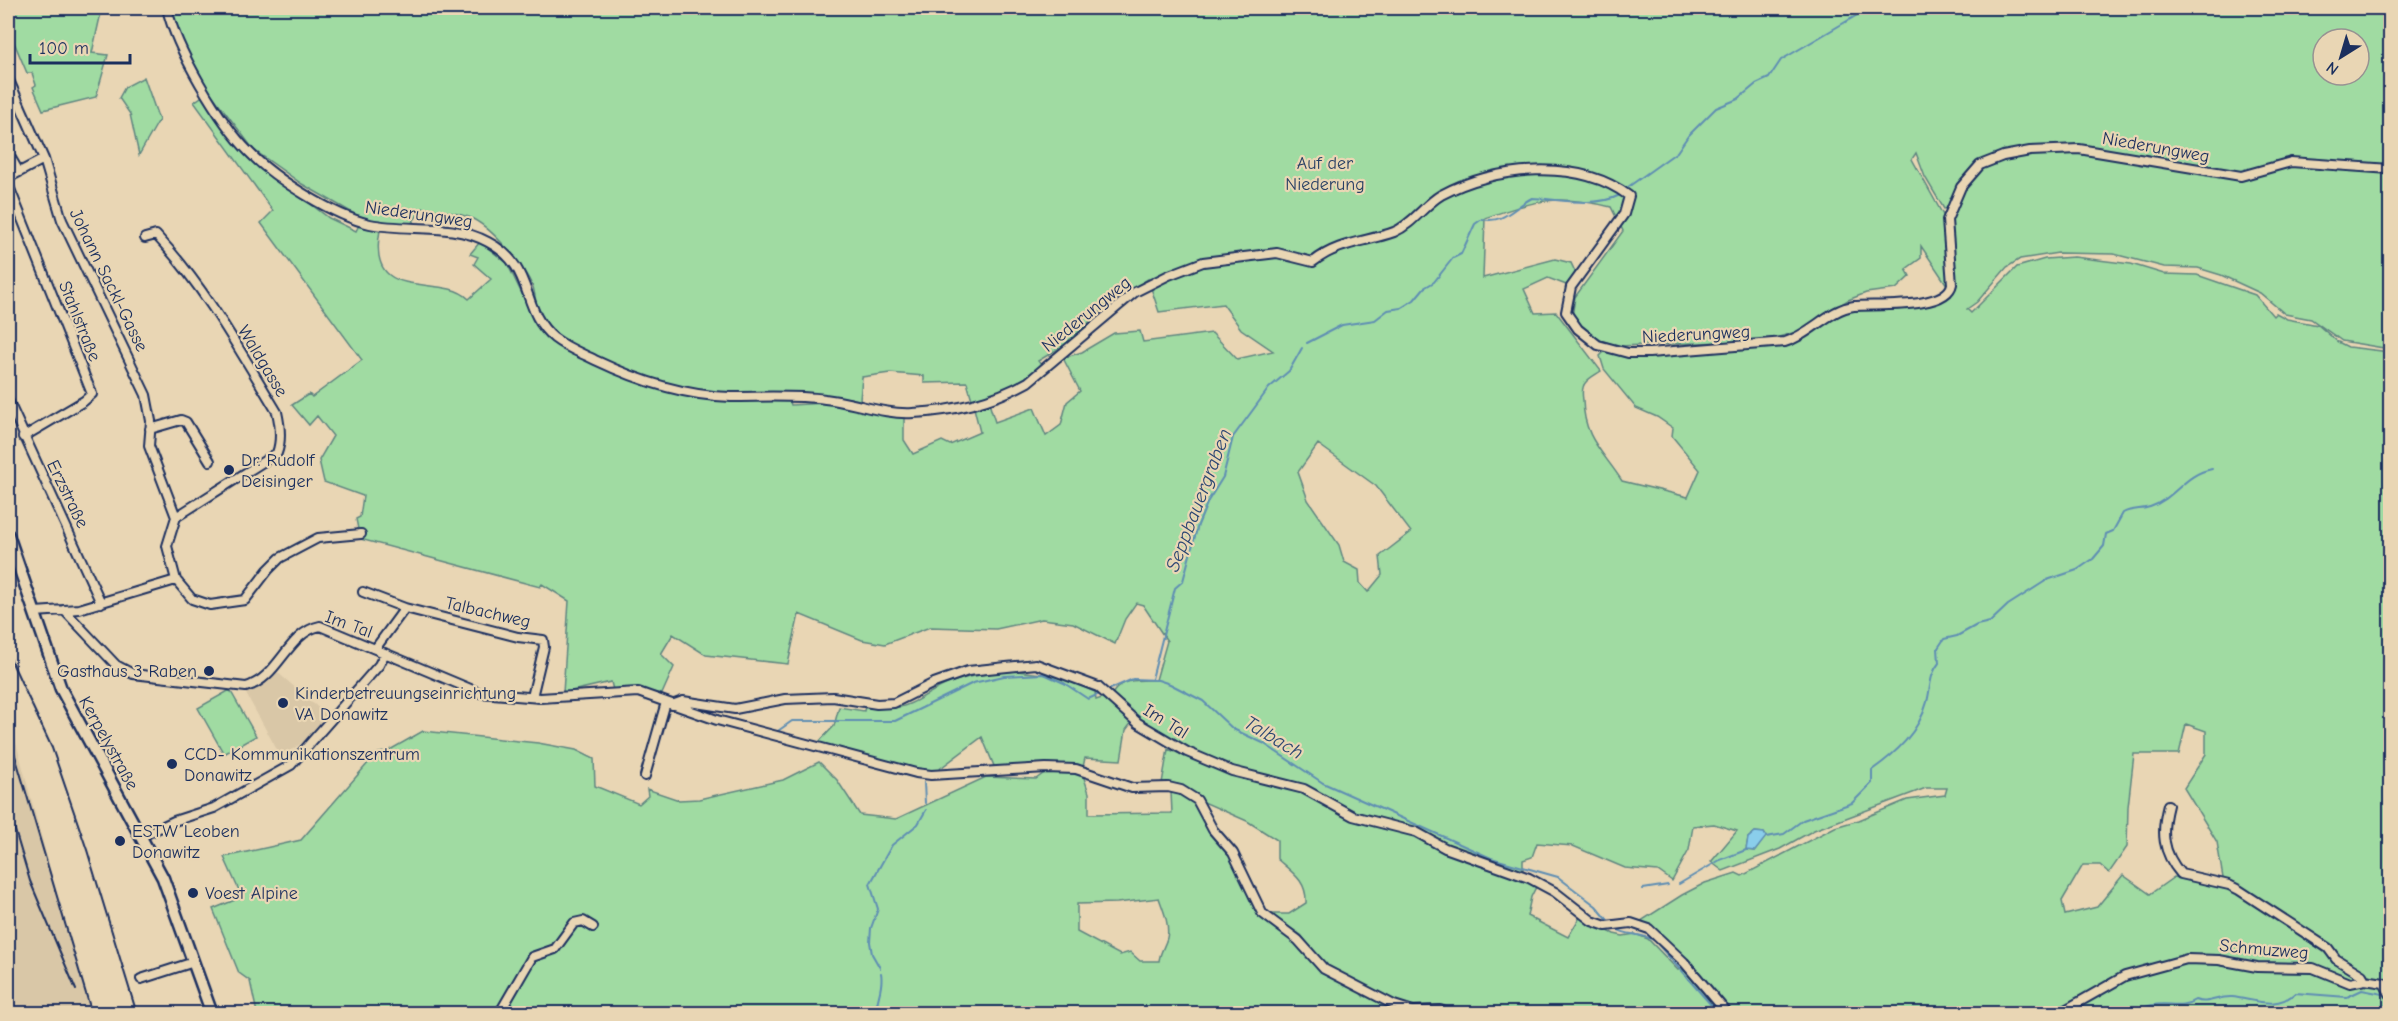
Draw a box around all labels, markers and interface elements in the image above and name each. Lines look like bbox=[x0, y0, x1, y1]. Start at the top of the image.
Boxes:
scale bar bbox=[30, 27, 130, 65]
north arrow bbox=[2311, 27, 2371, 87]
text: 100 m bbox=[39, 38, 89, 59]
text: N bbox=[2323, 58, 2342, 79]
street label: Niederungweg bbox=[2101, 128, 2211, 167]
park label: Auf der Niederung bbox=[1285, 153, 1365, 195]
street label: Niederungweg bbox=[364, 197, 474, 232]
street label: Johann Sackl-Gasse bbox=[65, 205, 152, 355]
street label: Niederungweg bbox=[1038, 272, 1135, 357]
street label: Stahlstraße bbox=[54, 278, 105, 364]
street label: Niederungweg bbox=[1641, 321, 1751, 348]
street label: Waldgasse bbox=[233, 322, 292, 401]
water label: Seppbauergraben bbox=[1161, 425, 1236, 575]
place label: Dr. Rudolf Deisinger bbox=[241, 450, 315, 492]
street label: Erzstraße bbox=[42, 457, 93, 532]
marker: Dr. Rudolf Deisinger bbox=[222, 463, 236, 477]
street label: Talbachweg bbox=[443, 592, 533, 633]
street label: Im Tal bbox=[322, 606, 375, 643]
place label: Gasthaus 3 Raben bbox=[57, 661, 197, 682]
marker: Gasthaus 3 Raben bbox=[202, 664, 216, 678]
place label: Kinderbetreuungseinrichtung VA Donawitz bbox=[295, 683, 516, 725]
street label: Kerpelystraße bbox=[74, 693, 143, 794]
marker: Kinderbetreuungseinrichtung VA Donawitz bbox=[276, 696, 290, 710]
street label: Im Tal bbox=[1139, 700, 1192, 743]
water label: Talbach bbox=[1240, 711, 1307, 764]
place label: CCD- Kommunikationszentrum Donawitz bbox=[184, 744, 420, 786]
marker: CCD- Kommunikationszentrum Donawitz bbox=[165, 757, 179, 771]
place label: ESTW Leoben Donawitz bbox=[132, 821, 240, 863]
marker: ESTW Leoben Donawitz bbox=[113, 834, 127, 848]
place label: Voest Alpine bbox=[205, 883, 298, 904]
marker: Voest Alpine bbox=[186, 886, 200, 900]
street label: Schmuzweg bbox=[2219, 935, 2309, 964]

